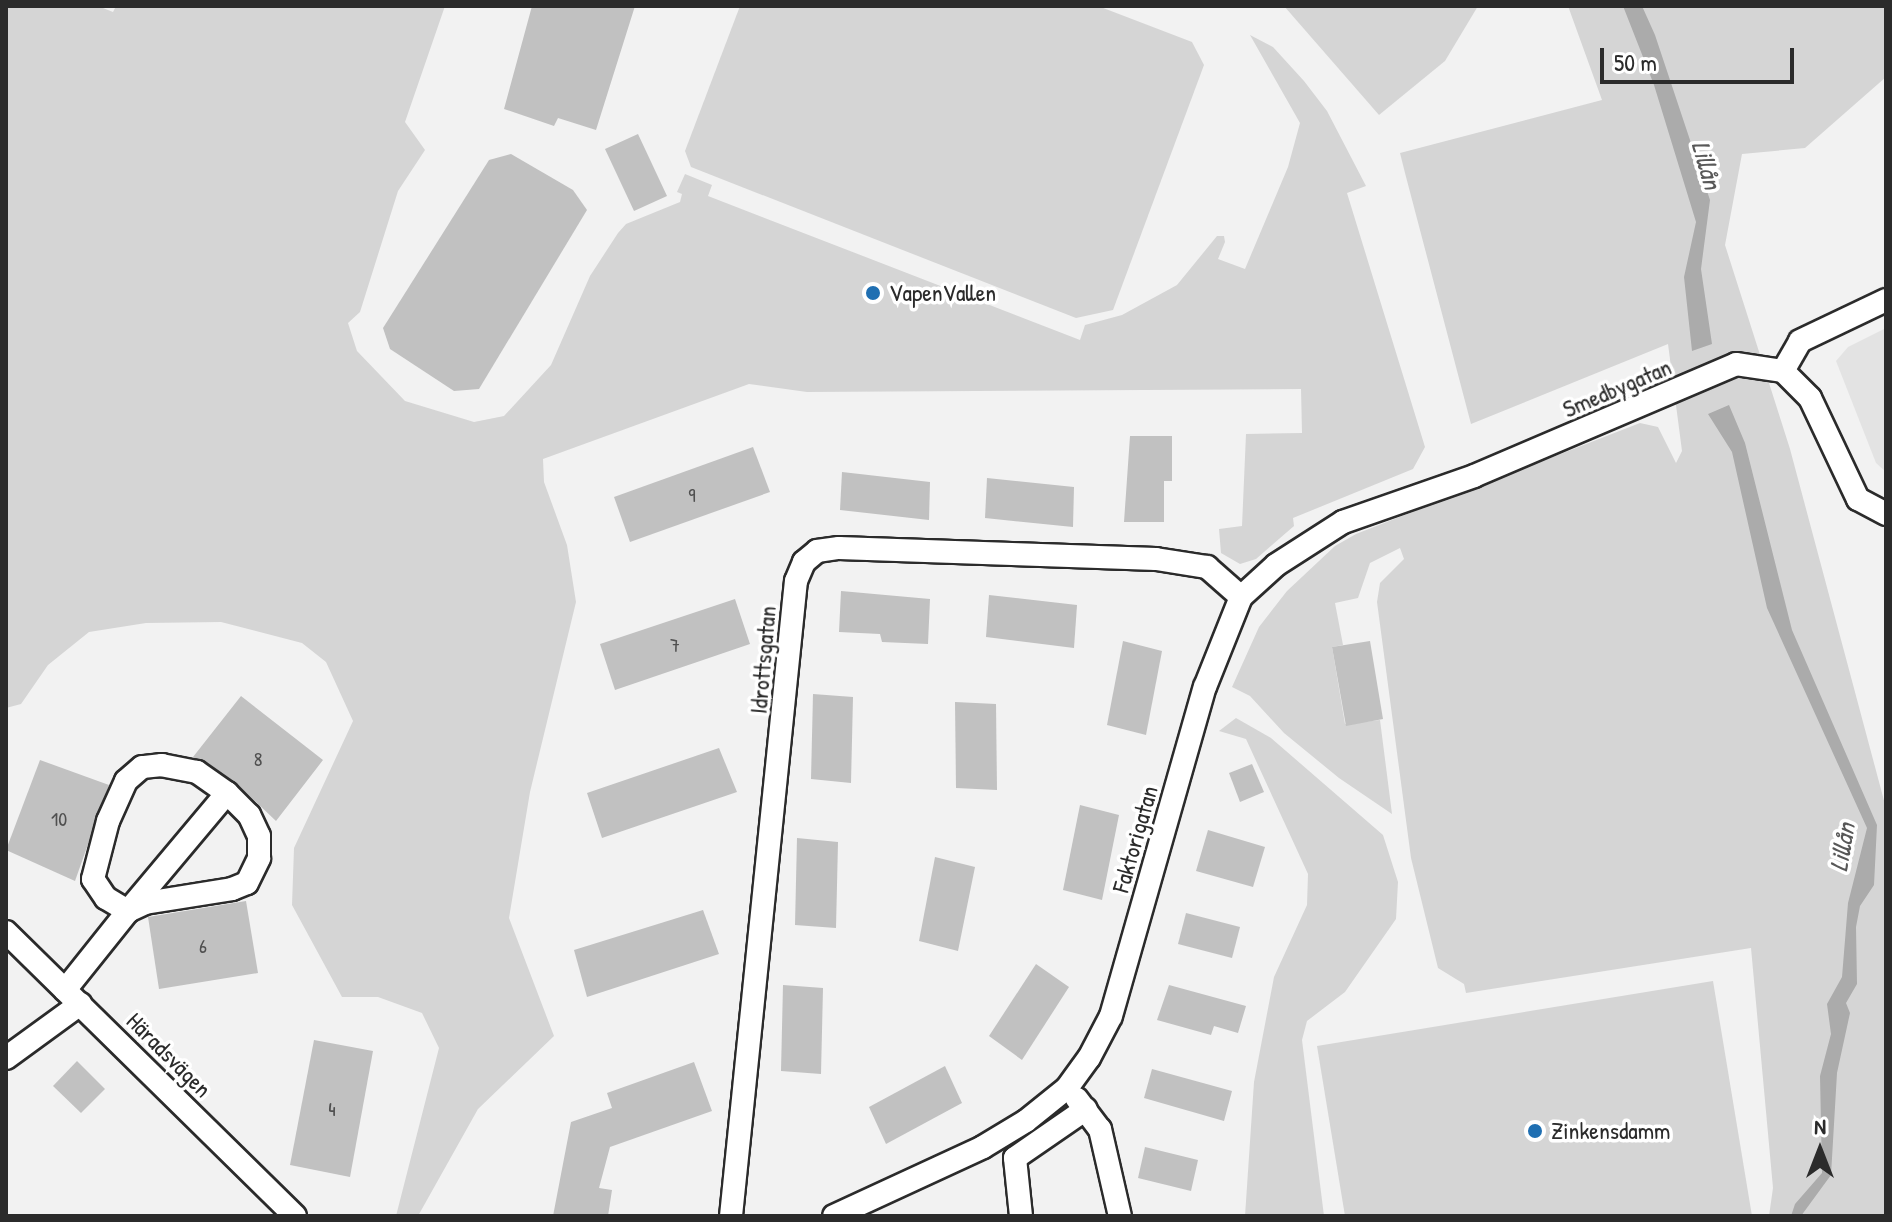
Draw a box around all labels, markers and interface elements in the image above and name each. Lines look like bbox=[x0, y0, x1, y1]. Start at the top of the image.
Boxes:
scale bar bbox=[1604, 32, 1798, 82]
text: 50 m bbox=[1614, 46, 1657, 78]
water label: Lillån bbox=[1685, 137, 1729, 193]
place label: VapenVallen bbox=[889, 279, 996, 307]
marker: VapenVallen bbox=[864, 284, 882, 302]
street label: Smedbygatan bbox=[1558, 352, 1676, 424]
house number: 9 bbox=[688, 482, 696, 506]
street label: Idrottsgatan bbox=[744, 605, 782, 715]
house number: 7 bbox=[670, 632, 680, 656]
house number: 8 bbox=[254, 746, 262, 770]
street label: Faktorigatan bbox=[1106, 782, 1164, 896]
house number: 10 bbox=[51, 806, 67, 830]
water label: Lillån bbox=[1822, 820, 1862, 874]
house number: 6 bbox=[199, 933, 207, 957]
street label: Häradsvägen bbox=[121, 1007, 217, 1103]
house number: 4 bbox=[328, 1096, 336, 1120]
north arrow bbox=[1780, 1110, 1860, 1190]
text: N bbox=[1814, 1111, 1826, 1141]
place label: Zinkensdamm bbox=[1551, 1117, 1670, 1145]
marker: Zinkensdamm bbox=[1526, 1122, 1544, 1140]

